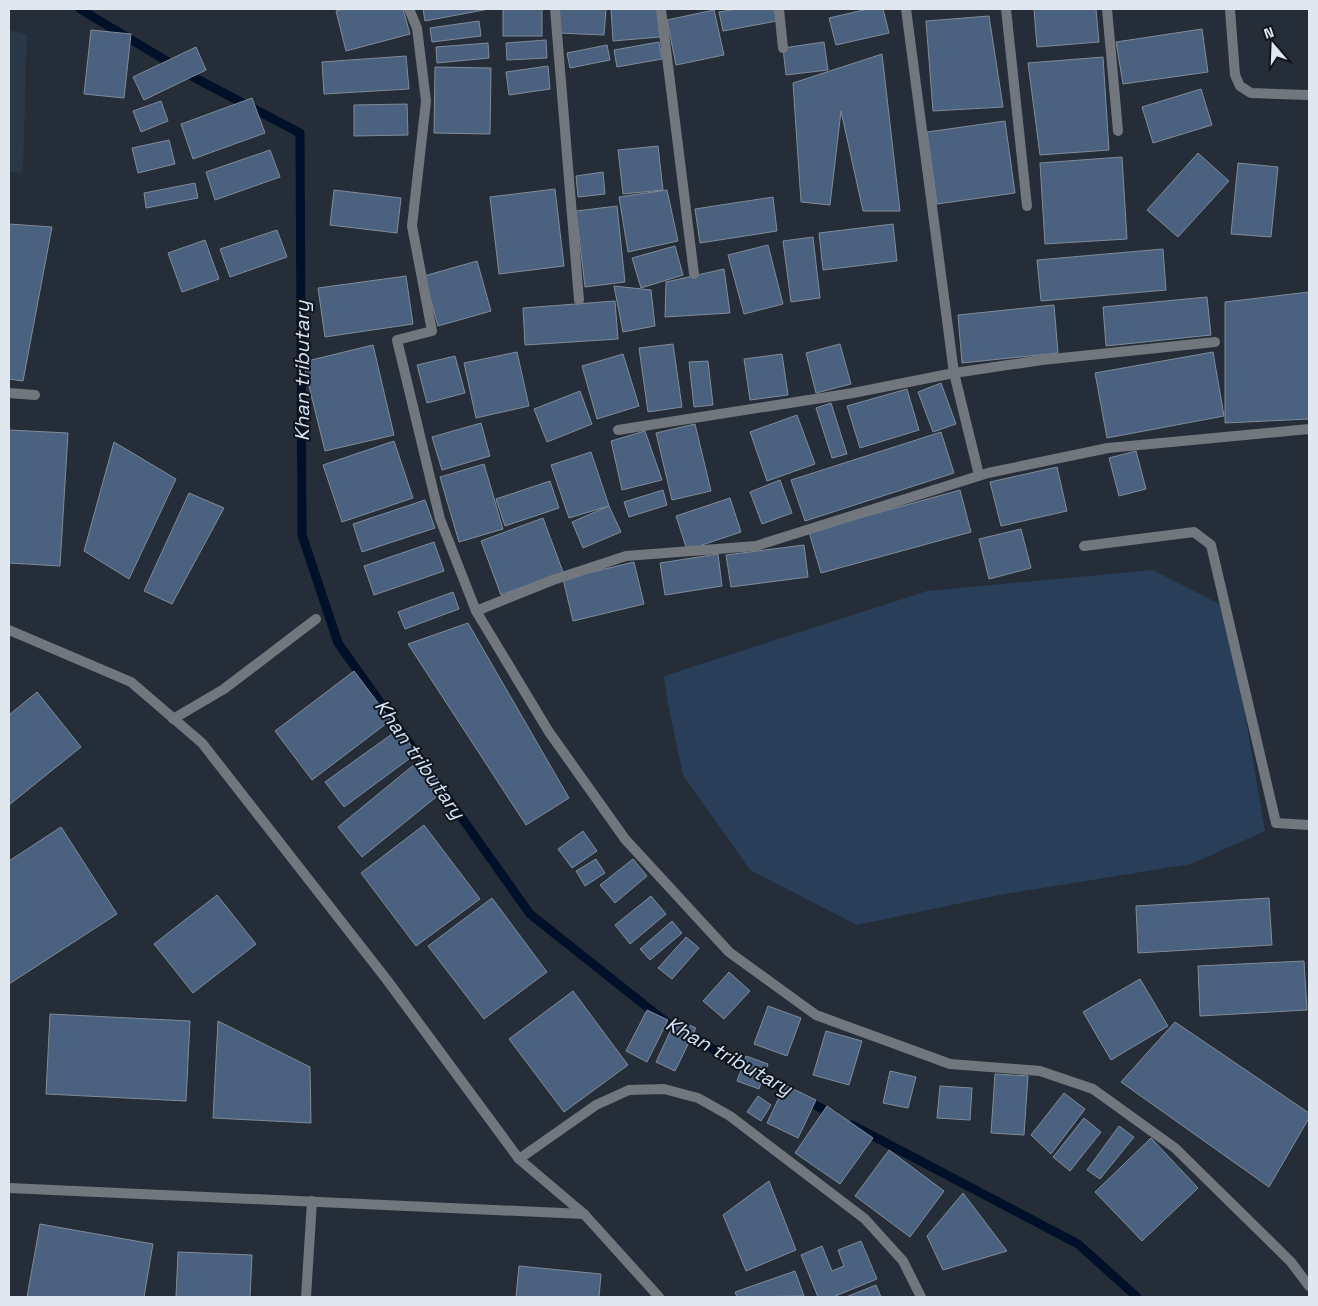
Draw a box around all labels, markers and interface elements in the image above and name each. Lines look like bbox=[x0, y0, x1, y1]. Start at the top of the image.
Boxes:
north arrow bbox=[1248, 20, 1298, 70]
text: N bbox=[1261, 23, 1276, 43]
water label: Khan tributary bbox=[289, 299, 315, 441]
water label: Khan tributary bbox=[369, 694, 472, 825]
water label: Khan tributary bbox=[661, 1011, 798, 1102]

